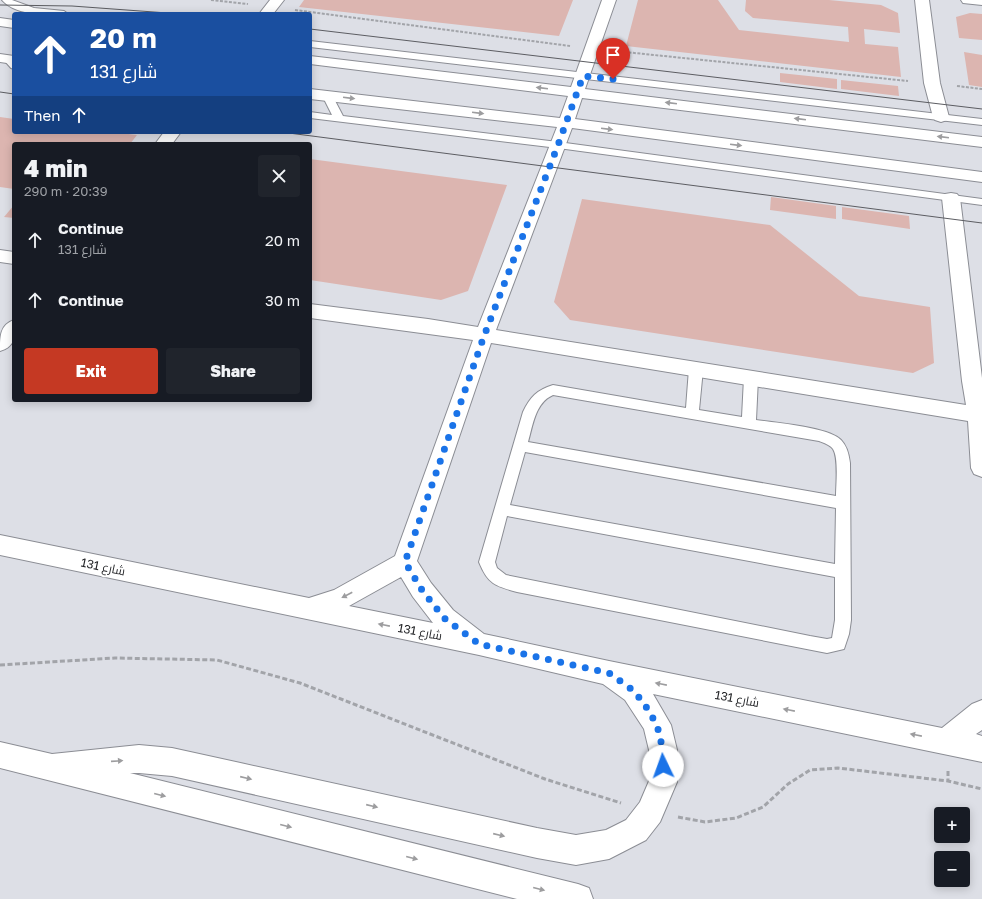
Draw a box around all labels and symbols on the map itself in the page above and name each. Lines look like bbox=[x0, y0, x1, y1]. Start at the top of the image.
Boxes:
pin bbox=[596, 38, 630, 79]
one-way arrow bbox=[536, 84, 548, 91]
one-way arrow bbox=[343, 95, 355, 101]
one-way arrow bbox=[665, 100, 677, 107]
one-way arrow bbox=[472, 110, 484, 116]
one-way arrow bbox=[794, 116, 806, 123]
one-way arrow bbox=[601, 126, 613, 132]
one-way arrow bbox=[937, 134, 949, 140]
one-way arrow bbox=[730, 142, 742, 148]
street label: شارع 131 bbox=[79, 555, 127, 580]
one-way arrow bbox=[341, 592, 353, 599]
street label: شارع 131 bbox=[396, 620, 444, 644]
one-way arrow bbox=[378, 622, 390, 628]
one-way arrow bbox=[655, 680, 668, 686]
street label: شارع 131 bbox=[713, 687, 761, 711]
one-way arrow bbox=[783, 706, 795, 712]
one-way arrow bbox=[910, 732, 922, 738]
position arrow bbox=[642, 745, 684, 787]
one-way arrow bbox=[111, 757, 123, 764]
one-way arrow bbox=[239, 775, 252, 781]
one-way arrow bbox=[154, 792, 166, 798]
one-way arrow bbox=[366, 804, 379, 810]
one-way arrow bbox=[280, 824, 292, 830]
one-way arrow bbox=[493, 832, 505, 838]
one-way arrow bbox=[407, 855, 419, 861]
one-way arrow bbox=[532, 887, 545, 893]

